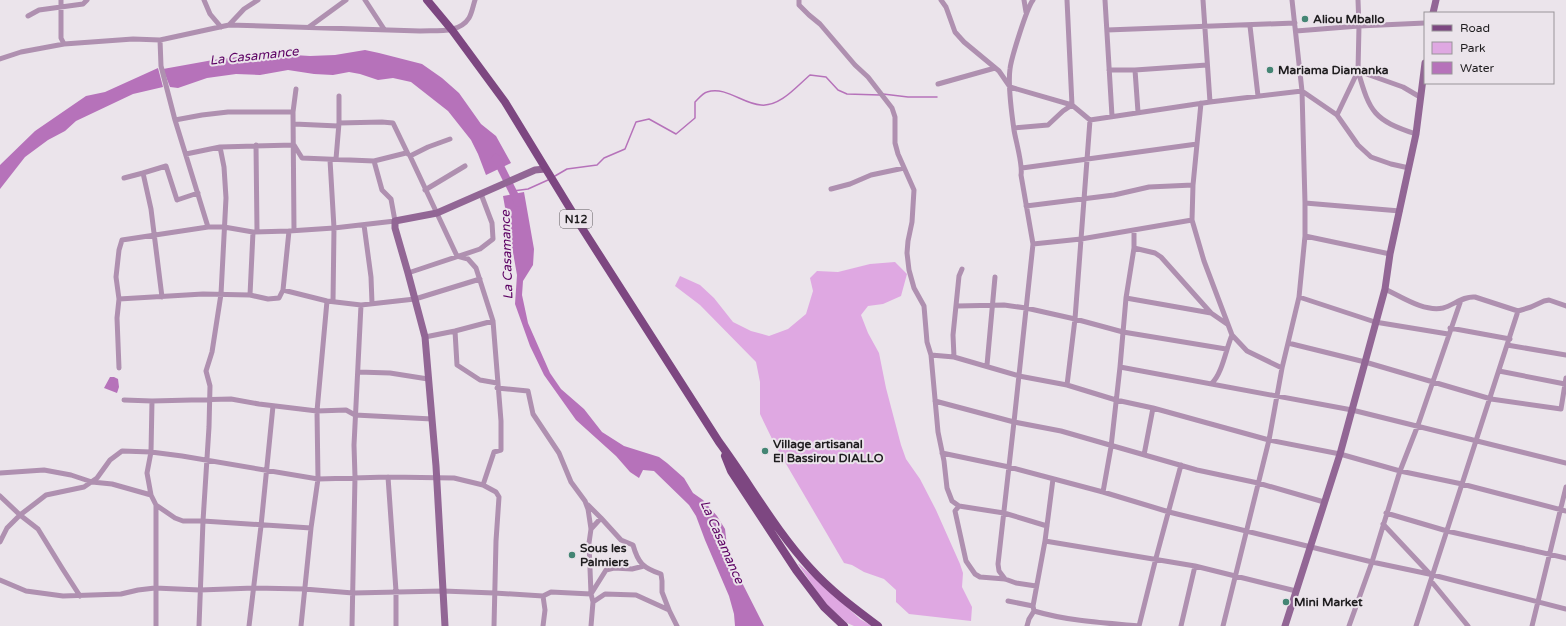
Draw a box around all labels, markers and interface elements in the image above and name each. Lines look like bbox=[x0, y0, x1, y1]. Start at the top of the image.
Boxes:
place label: Aliou Mballo bbox=[1313, 12, 1385, 26]
legend bbox=[1424, 12, 1554, 84]
marker: Aliou Mballo bbox=[1300, 14, 1310, 24]
text: Road bbox=[1460, 21, 1490, 35]
text: Park bbox=[1460, 41, 1486, 55]
water label: La Casamance bbox=[209, 43, 300, 69]
text: Water bbox=[1460, 61, 1495, 75]
place label: Mariama Diamanka bbox=[1278, 63, 1389, 77]
marker: Mariama Diamanka bbox=[1265, 65, 1275, 75]
water label: La Casamance bbox=[497, 209, 517, 300]
road number: N12 bbox=[560, 210, 592, 228]
place label: Village artisanal El Bassirou DIALLO bbox=[773, 437, 884, 465]
marker: Village artisanal El Bassirou DIALLO bbox=[760, 446, 770, 456]
water label: La Casamance bbox=[696, 498, 748, 587]
place label: Sous les Palmiers bbox=[580, 541, 629, 569]
marker: Sous les Palmiers bbox=[567, 550, 577, 560]
place label: Mini Market bbox=[1294, 595, 1363, 609]
marker: Mini Market bbox=[1281, 597, 1291, 607]

